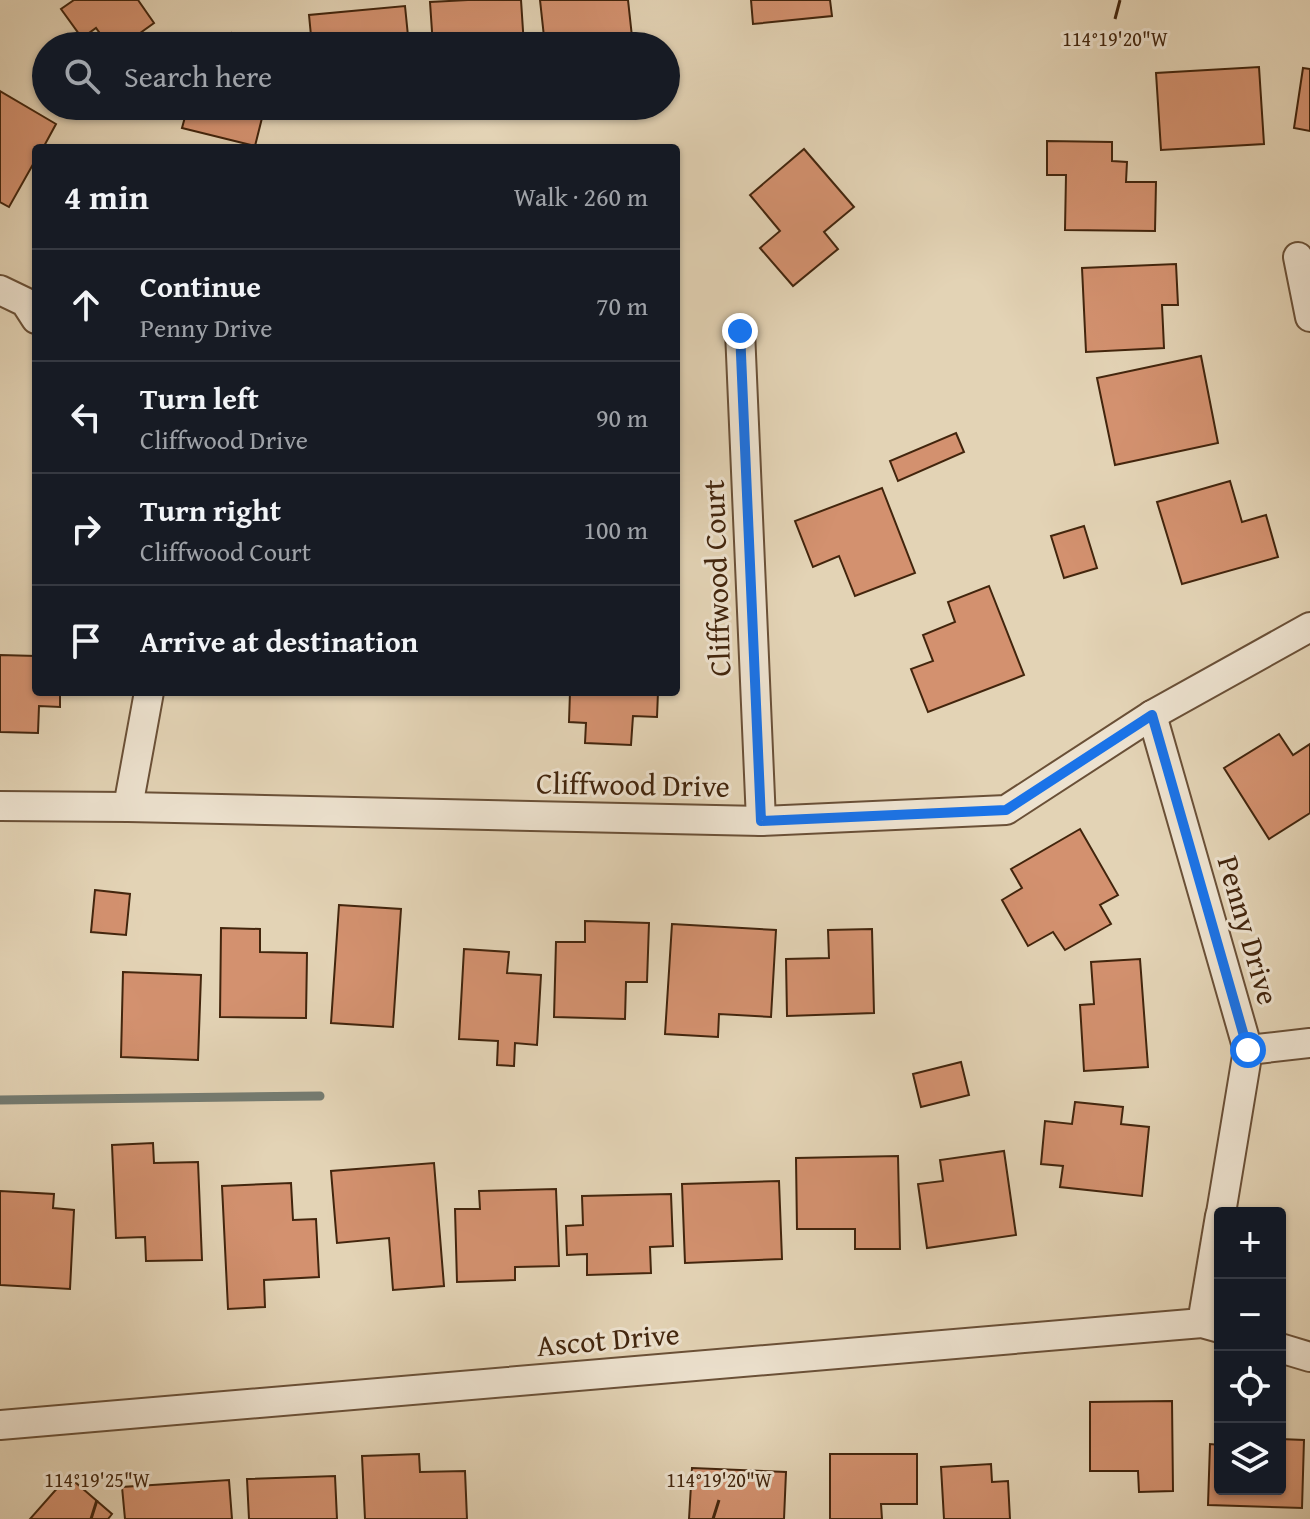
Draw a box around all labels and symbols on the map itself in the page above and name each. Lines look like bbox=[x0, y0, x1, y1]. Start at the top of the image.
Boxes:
text: 114°19'20"W bbox=[1062, 24, 1168, 53]
route end bbox=[722, 313, 758, 349]
street label: Cliffwood Court bbox=[691, 478, 741, 677]
street label: Cliffwood Drive bbox=[536, 760, 730, 808]
street label: Penny Drive bbox=[1207, 851, 1291, 1009]
route start bbox=[1230, 1032, 1266, 1068]
street label: Ascot Drive bbox=[535, 1311, 681, 1367]
text: 114°19'25"W bbox=[44, 1465, 150, 1494]
text: 114°19'20"W bbox=[666, 1465, 772, 1494]

